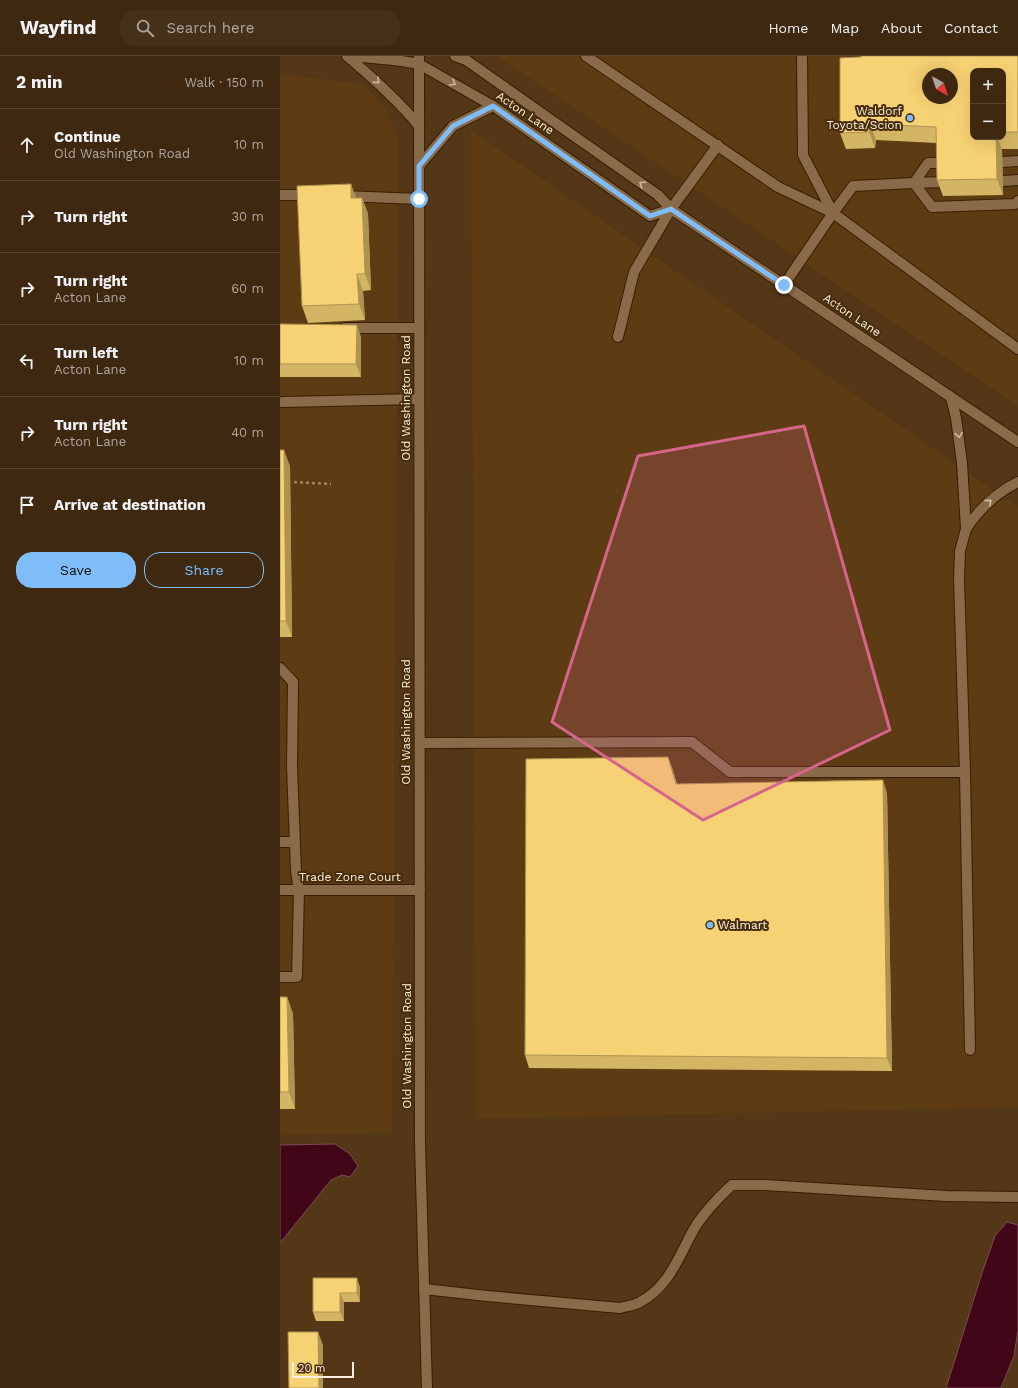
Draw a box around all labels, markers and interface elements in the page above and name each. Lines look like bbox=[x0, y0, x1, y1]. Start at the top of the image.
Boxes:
search box bbox=[120, 10, 400, 46]
text: Wayfind bbox=[20, 16, 96, 39]
icon: search bbox=[134, 17, 156, 39]
text: Search here bbox=[166, 19, 254, 37]
text: Home bbox=[768, 20, 808, 36]
text: Map bbox=[830, 20, 859, 36]
text: About bbox=[881, 20, 922, 36]
text: Contact bbox=[944, 20, 998, 36]
north arrow bbox=[922, 68, 958, 104]
map controls bbox=[970, 68, 1006, 140]
button: + bbox=[970, 68, 1006, 104]
text: 2 min bbox=[16, 72, 62, 92]
text: Walk · 150 m bbox=[185, 75, 264, 90]
one-way arrow bbox=[372, 77, 380, 84]
one-way arrow bbox=[448, 78, 456, 86]
street label: Acton Lane bbox=[493, 89, 557, 137]
place label: Waldorf Toyota/Scion bbox=[827, 104, 902, 132]
button: − bbox=[970, 104, 1006, 140]
marker: Waldorf Toyota/Scion bbox=[905, 113, 915, 123]
text: Continue bbox=[54, 128, 121, 146]
icon: ahead bbox=[16, 134, 38, 156]
text: 10 m bbox=[234, 137, 264, 152]
text: Old Washington Road bbox=[54, 146, 190, 161]
one-way arrow bbox=[639, 182, 646, 189]
route start bbox=[410, 190, 428, 208]
icon: right bbox=[16, 206, 38, 228]
text: Turn right bbox=[54, 208, 127, 226]
text: 30 m bbox=[232, 209, 264, 224]
text: Turn right bbox=[54, 272, 127, 290]
route end bbox=[775, 276, 793, 294]
icon: right bbox=[16, 278, 38, 300]
text: 60 m bbox=[231, 281, 264, 296]
text: Acton Lane bbox=[54, 290, 126, 305]
street label: Acton Lane bbox=[820, 291, 884, 339]
street label: Old Washington Road bbox=[399, 335, 413, 461]
text: Turn left bbox=[54, 344, 118, 362]
icon: left bbox=[16, 350, 38, 372]
text: 10 m bbox=[234, 353, 264, 368]
text: Acton Lane bbox=[54, 362, 126, 377]
text: Turn right bbox=[54, 416, 127, 434]
icon: right bbox=[16, 422, 38, 444]
text: 40 m bbox=[231, 425, 264, 440]
one-way arrow bbox=[954, 432, 963, 438]
text: Acton Lane bbox=[54, 434, 126, 449]
icon: arrive bbox=[16, 494, 38, 516]
text: Arrive at destination bbox=[54, 496, 206, 514]
one-way arrow bbox=[984, 499, 992, 507]
button: Save bbox=[16, 552, 136, 588]
button: Share bbox=[144, 552, 264, 588]
street label: Old Washington Road bbox=[399, 659, 413, 785]
street label: Trade Zone Court bbox=[299, 870, 401, 884]
place label: Walmart bbox=[718, 918, 767, 932]
marker: Walmart bbox=[705, 920, 715, 930]
street label: Old Washington Road bbox=[400, 983, 414, 1109]
scale bar bbox=[292, 1360, 354, 1379]
text: 20 m bbox=[298, 1362, 326, 1375]

